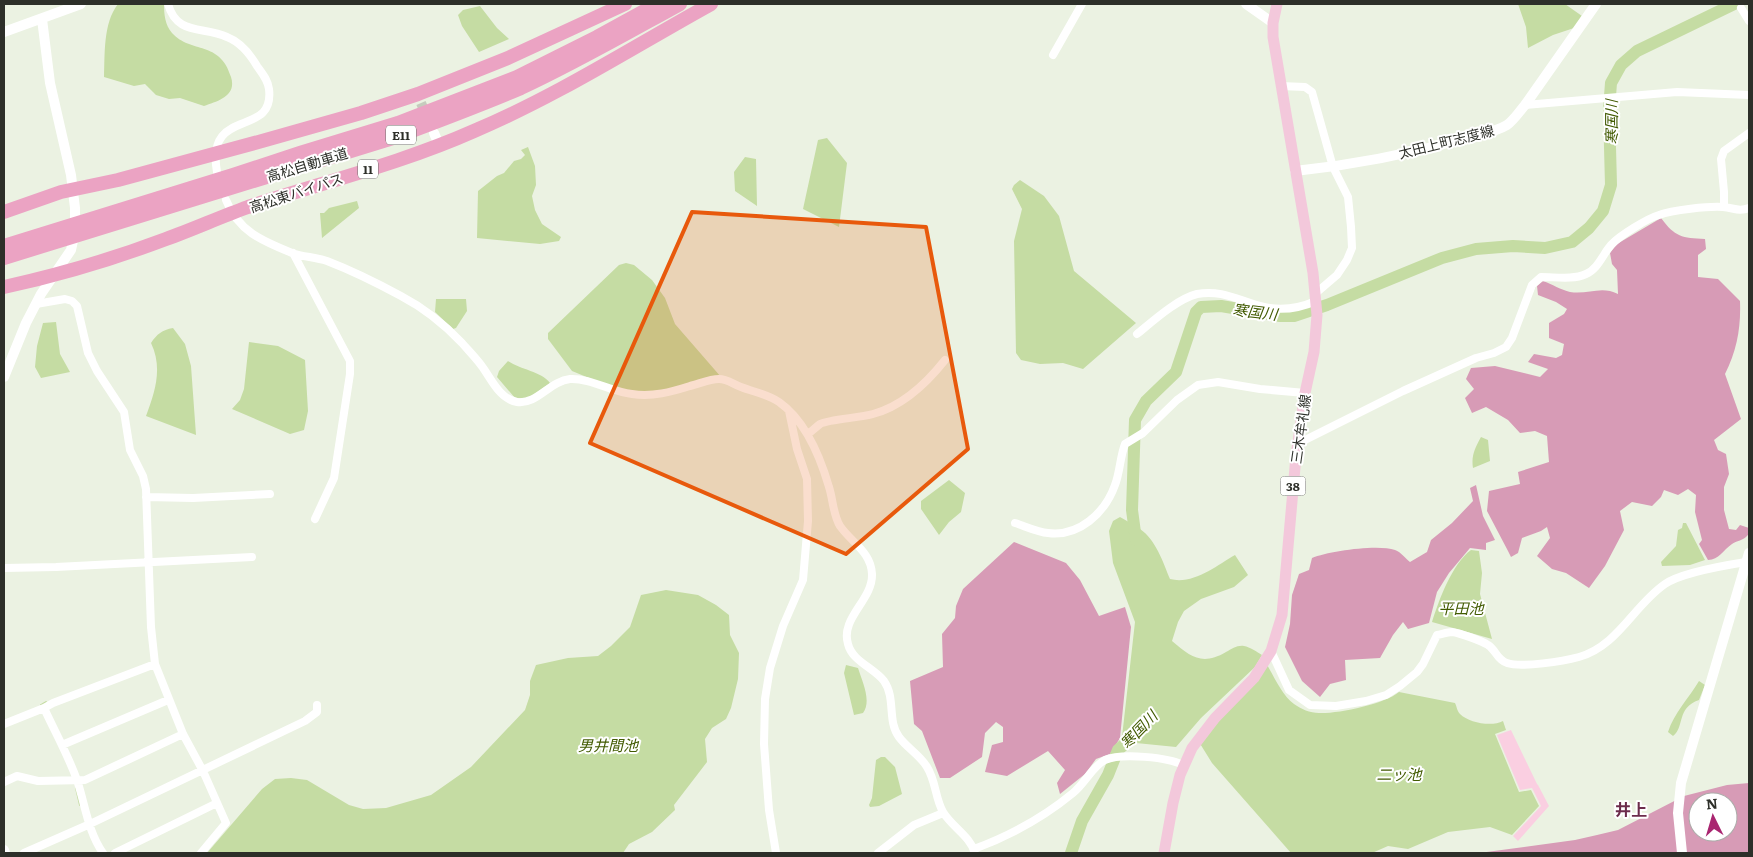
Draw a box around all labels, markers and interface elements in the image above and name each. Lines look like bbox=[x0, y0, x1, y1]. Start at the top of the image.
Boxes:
water label: 寒国川 bbox=[1599, 98, 1622, 145]
street label: 太田上町志度線 bbox=[1396, 119, 1496, 163]
road number: E11 bbox=[386, 126, 416, 144]
street label: 高松自動車道 bbox=[264, 142, 350, 186]
road number: 11 bbox=[358, 160, 378, 178]
street label: 高松東バイパス bbox=[246, 167, 346, 217]
water label: 寒国川 bbox=[1231, 297, 1281, 325]
street label: 三木牟礼線 bbox=[1285, 393, 1315, 465]
road number: 38 bbox=[1280, 476, 1306, 496]
water label: 平田池 bbox=[1438, 596, 1485, 619]
water label: 寒国川 bbox=[1114, 703, 1163, 753]
water label: 男井間池 bbox=[578, 733, 640, 756]
water label: 二ッ池 bbox=[1376, 762, 1423, 785]
north arrow bbox=[1688, 792, 1738, 842]
text: N bbox=[1705, 793, 1719, 814]
district label: 井上 bbox=[1615, 797, 1647, 821]

